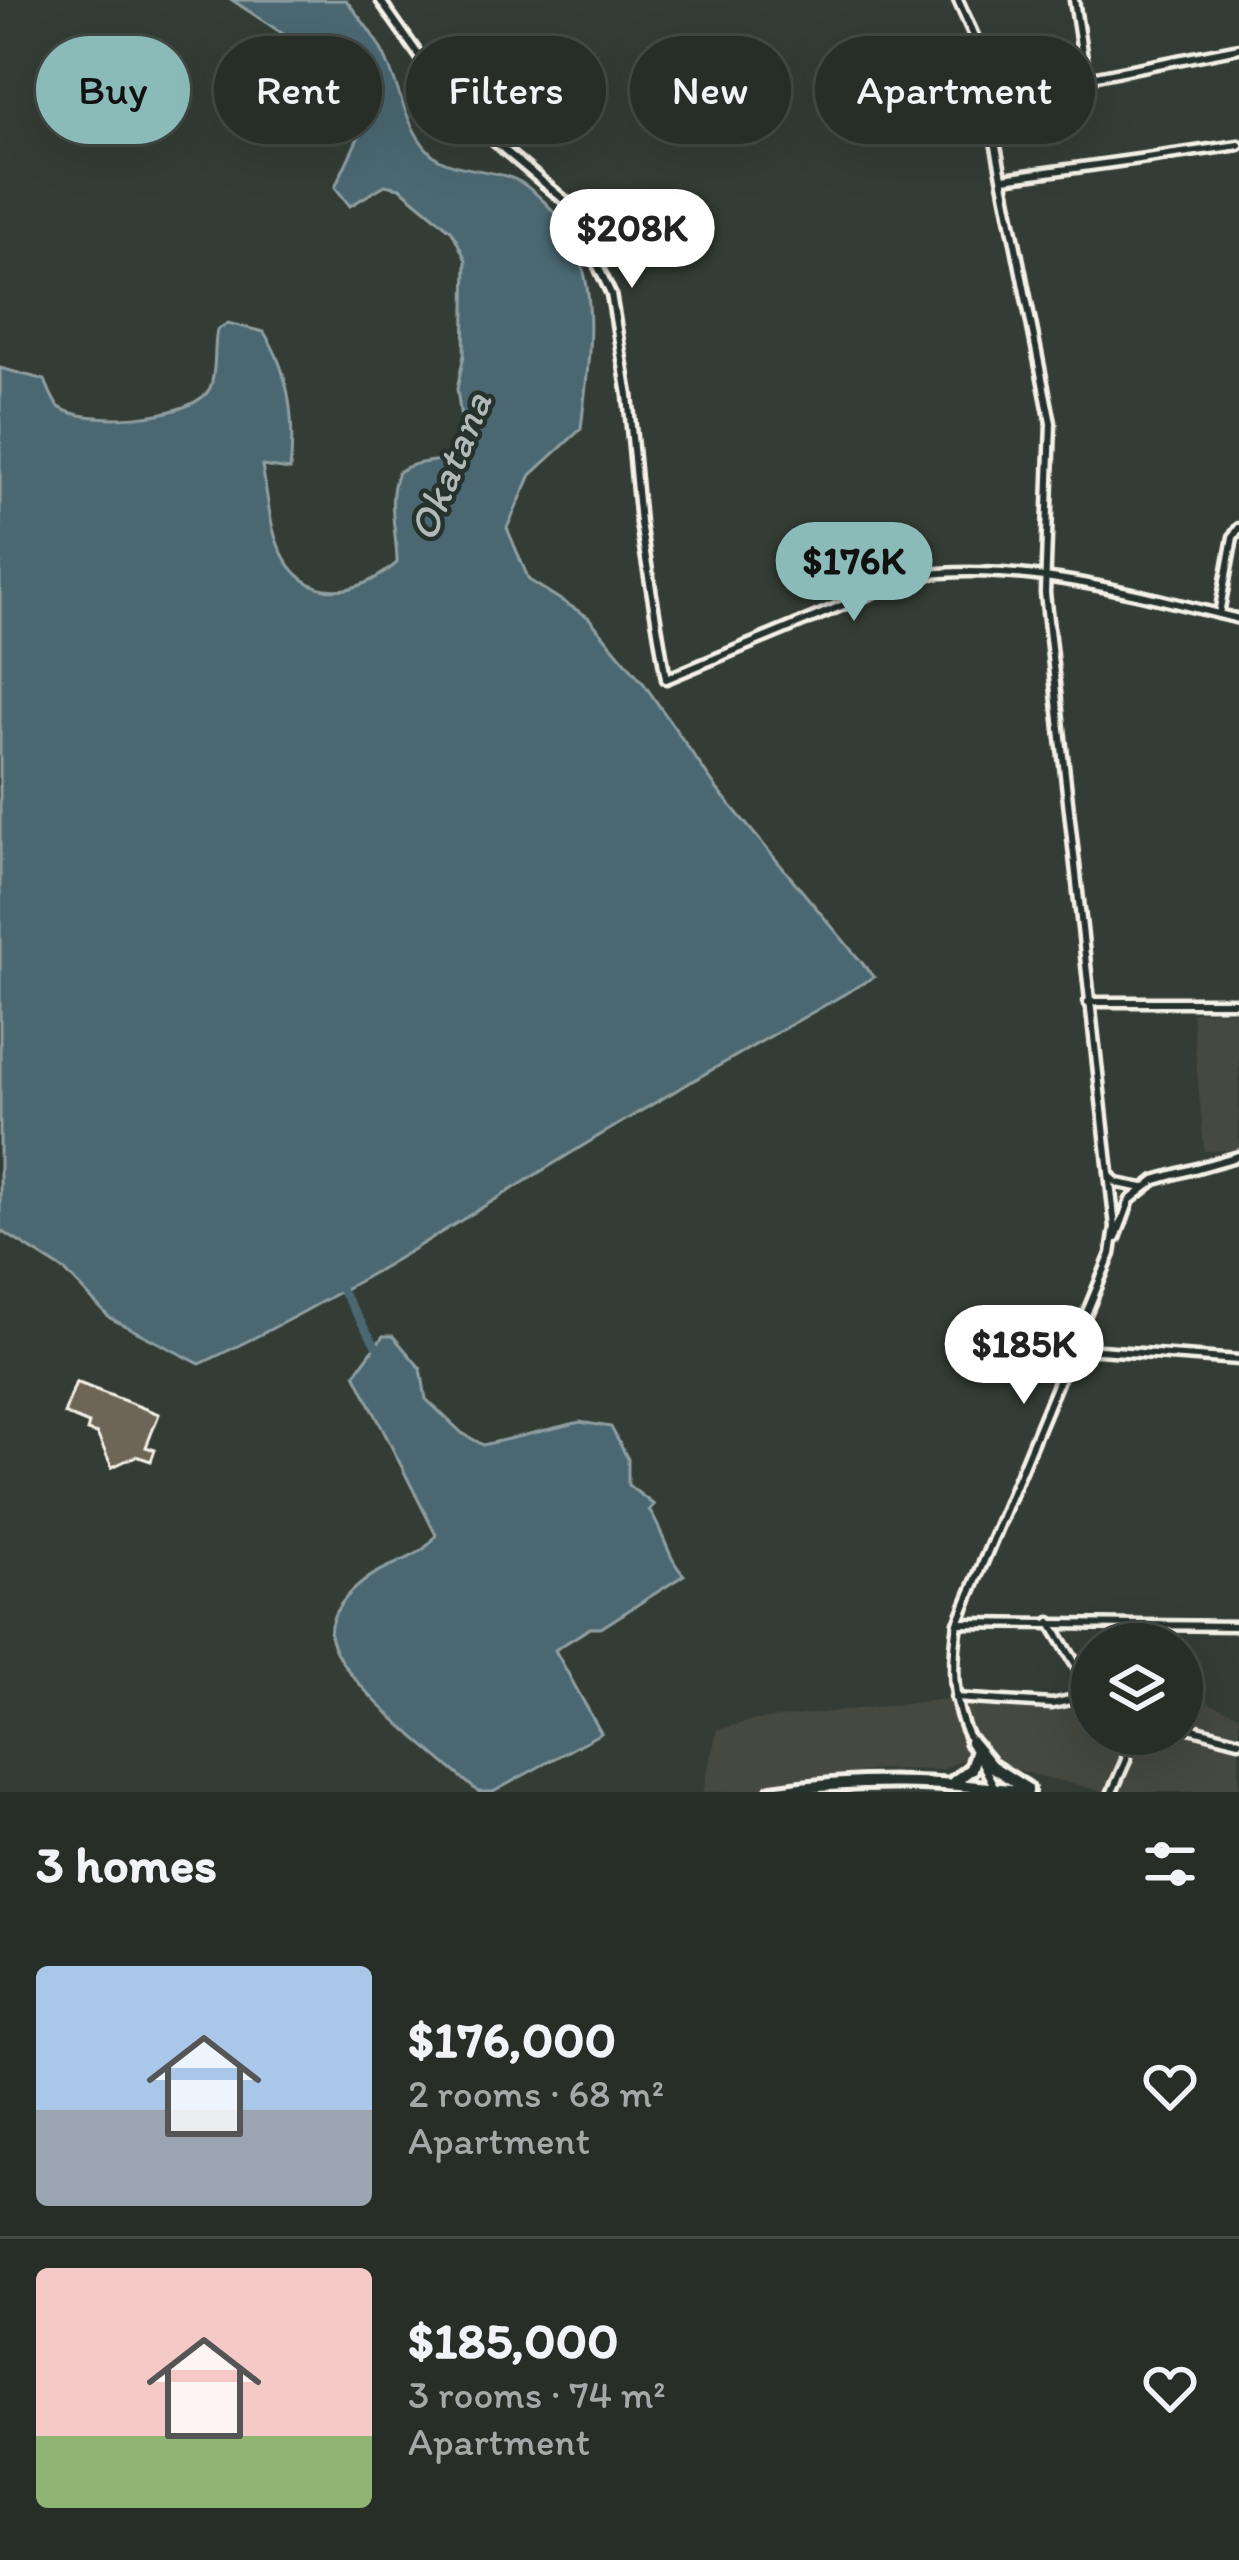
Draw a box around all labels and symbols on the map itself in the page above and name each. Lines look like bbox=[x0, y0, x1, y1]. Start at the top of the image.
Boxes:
pin: $208K bbox=[548, 189, 716, 291]
water label: Okatana bbox=[397, 384, 502, 548]
pin: $176K bbox=[770, 522, 938, 624]
pin: $185K bbox=[940, 1305, 1108, 1407]

